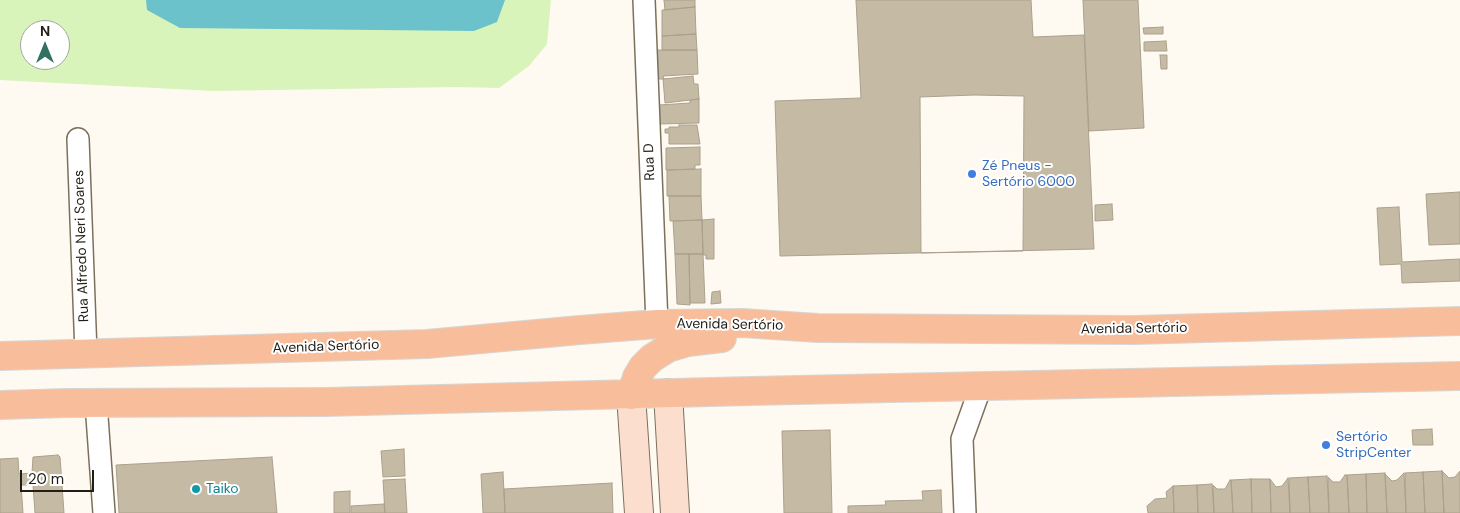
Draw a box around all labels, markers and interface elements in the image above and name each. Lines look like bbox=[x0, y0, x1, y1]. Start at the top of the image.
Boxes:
north arrow bbox=[20, 20, 70, 70]
text: N bbox=[40, 22, 50, 40]
street label: Rua D bbox=[641, 143, 659, 181]
place label: Zé Pneus - Sertório 6000 bbox=[982, 158, 1075, 190]
marker: Zé Pneus - Sertório 6000 bbox=[966, 168, 978, 180]
street label: Rua Alfredo Neri Soares bbox=[71, 170, 93, 322]
street label: Avenida Sertório bbox=[676, 316, 784, 334]
street label: Avenida Sertório bbox=[1080, 320, 1188, 338]
street label: Avenida Sertório bbox=[272, 337, 380, 357]
place label: Sertório StripCenter bbox=[1336, 429, 1411, 462]
marker: Sertório StripCenter bbox=[1320, 439, 1332, 451]
scale bar bbox=[22, 460, 96, 492]
text: 20 m bbox=[28, 469, 64, 489]
place label: Taiko bbox=[206, 481, 239, 497]
marker: Taiko bbox=[190, 483, 202, 495]

